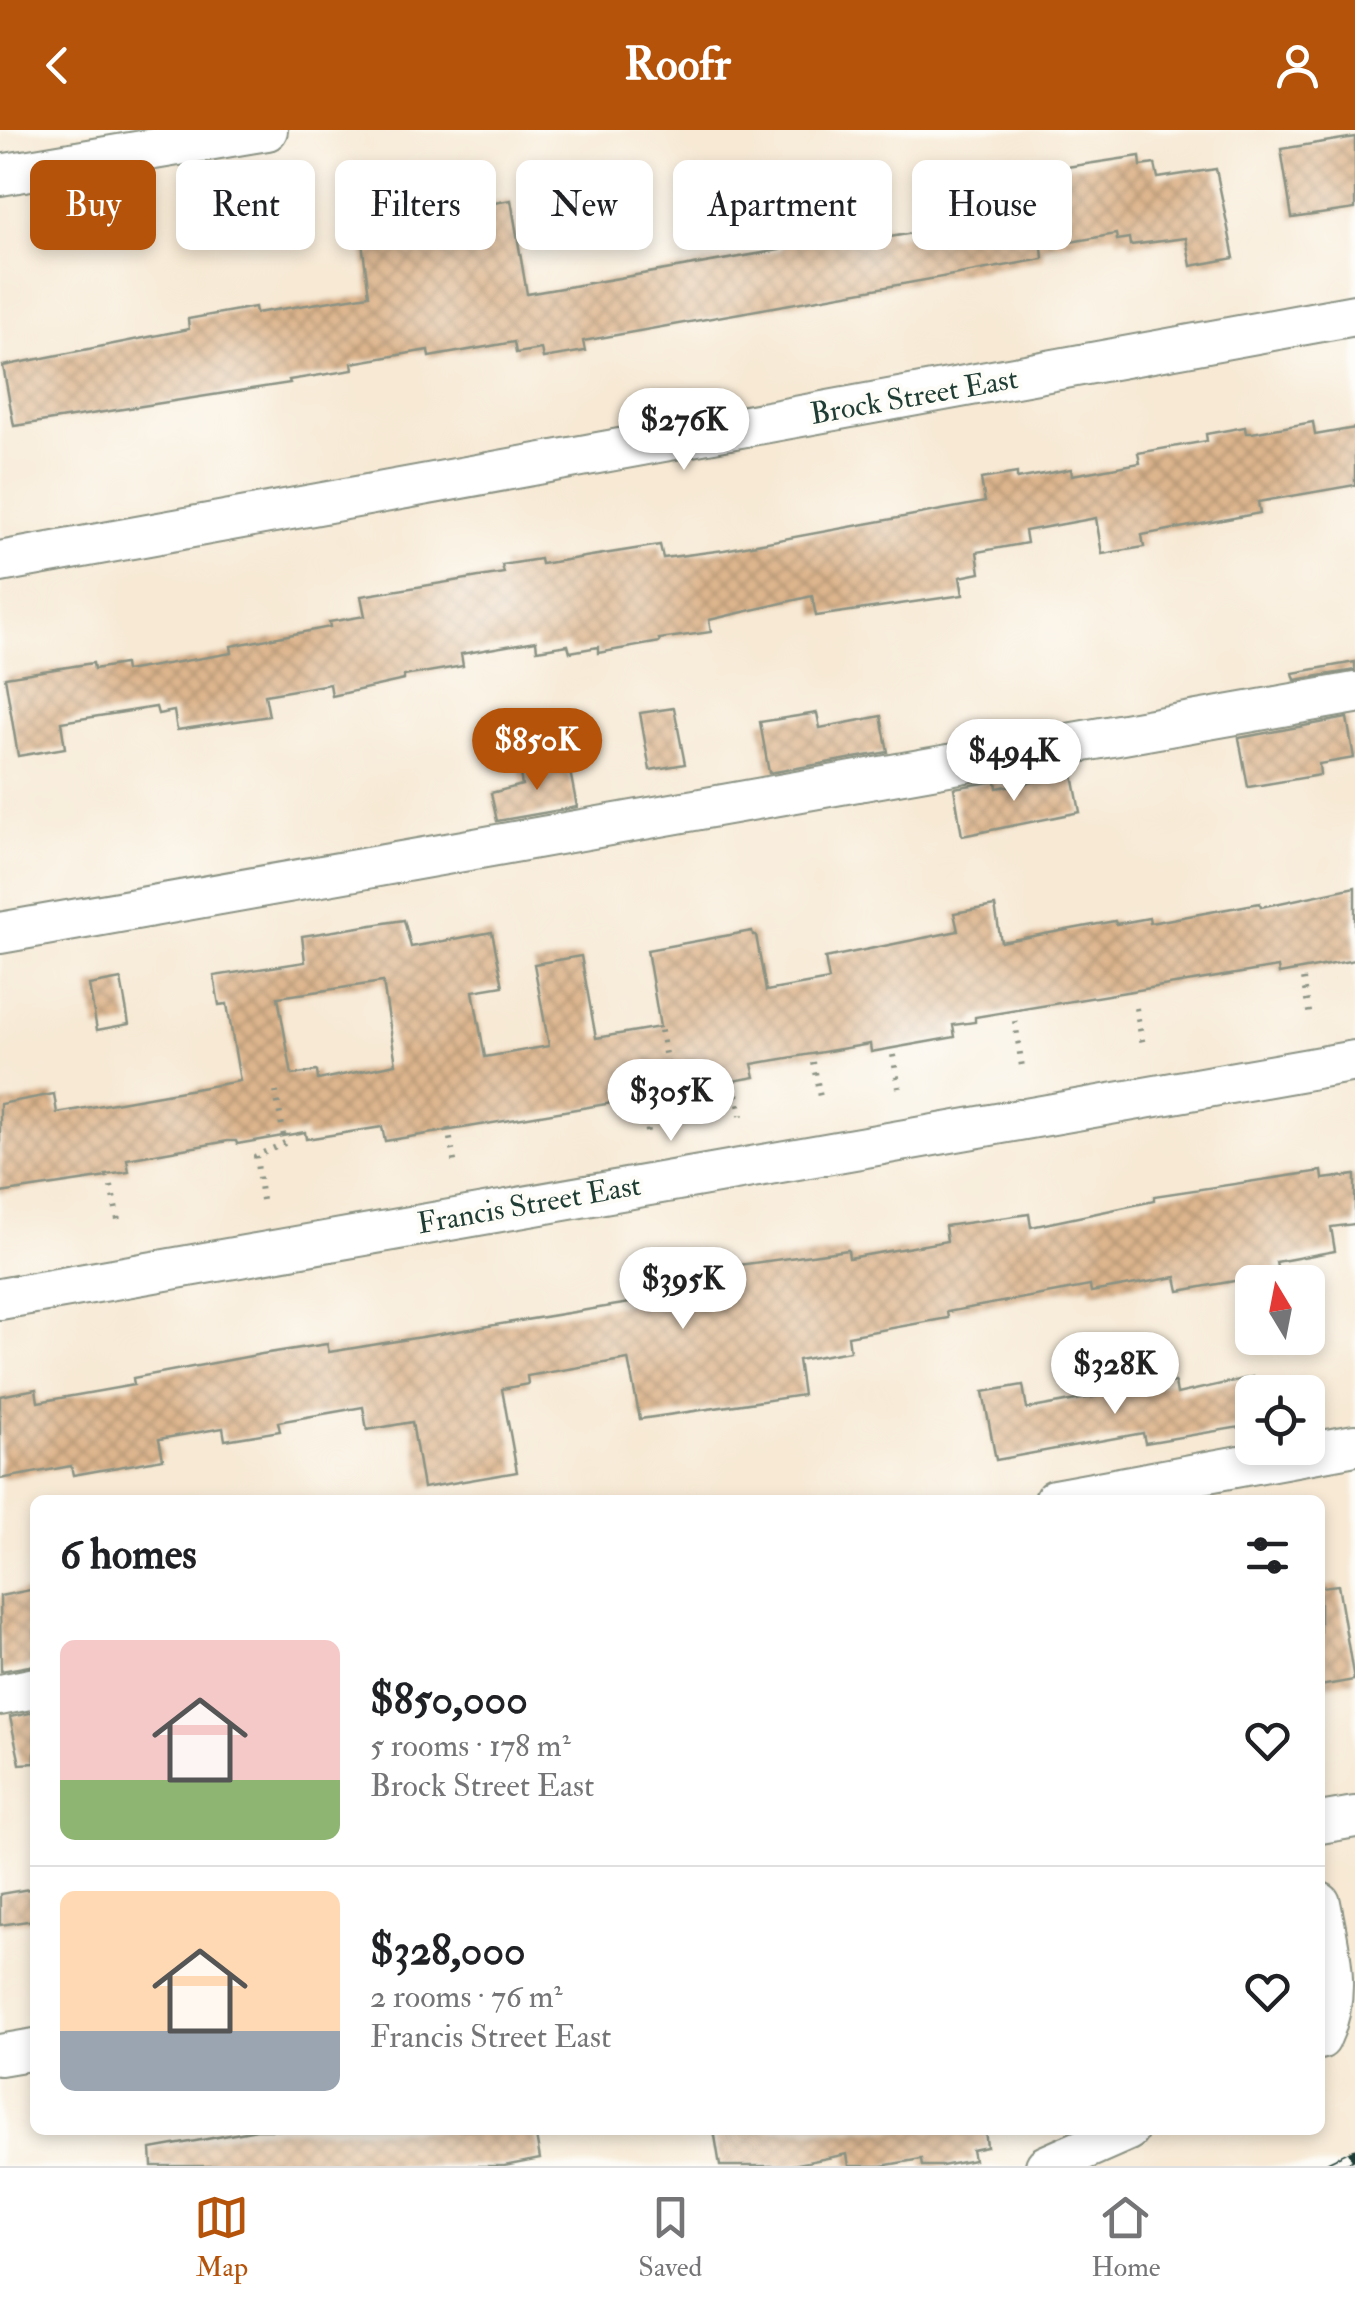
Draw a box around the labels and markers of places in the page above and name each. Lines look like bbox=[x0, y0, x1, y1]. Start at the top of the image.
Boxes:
pin: $276K bbox=[614, 388, 754, 473]
pin: $850K bbox=[467, 708, 607, 793]
pin: $494K bbox=[944, 719, 1084, 804]
pin: $305K bbox=[601, 1059, 741, 1144]
pin: $395K bbox=[613, 1247, 753, 1332]
pin: $328K bbox=[1045, 1332, 1185, 1417]

